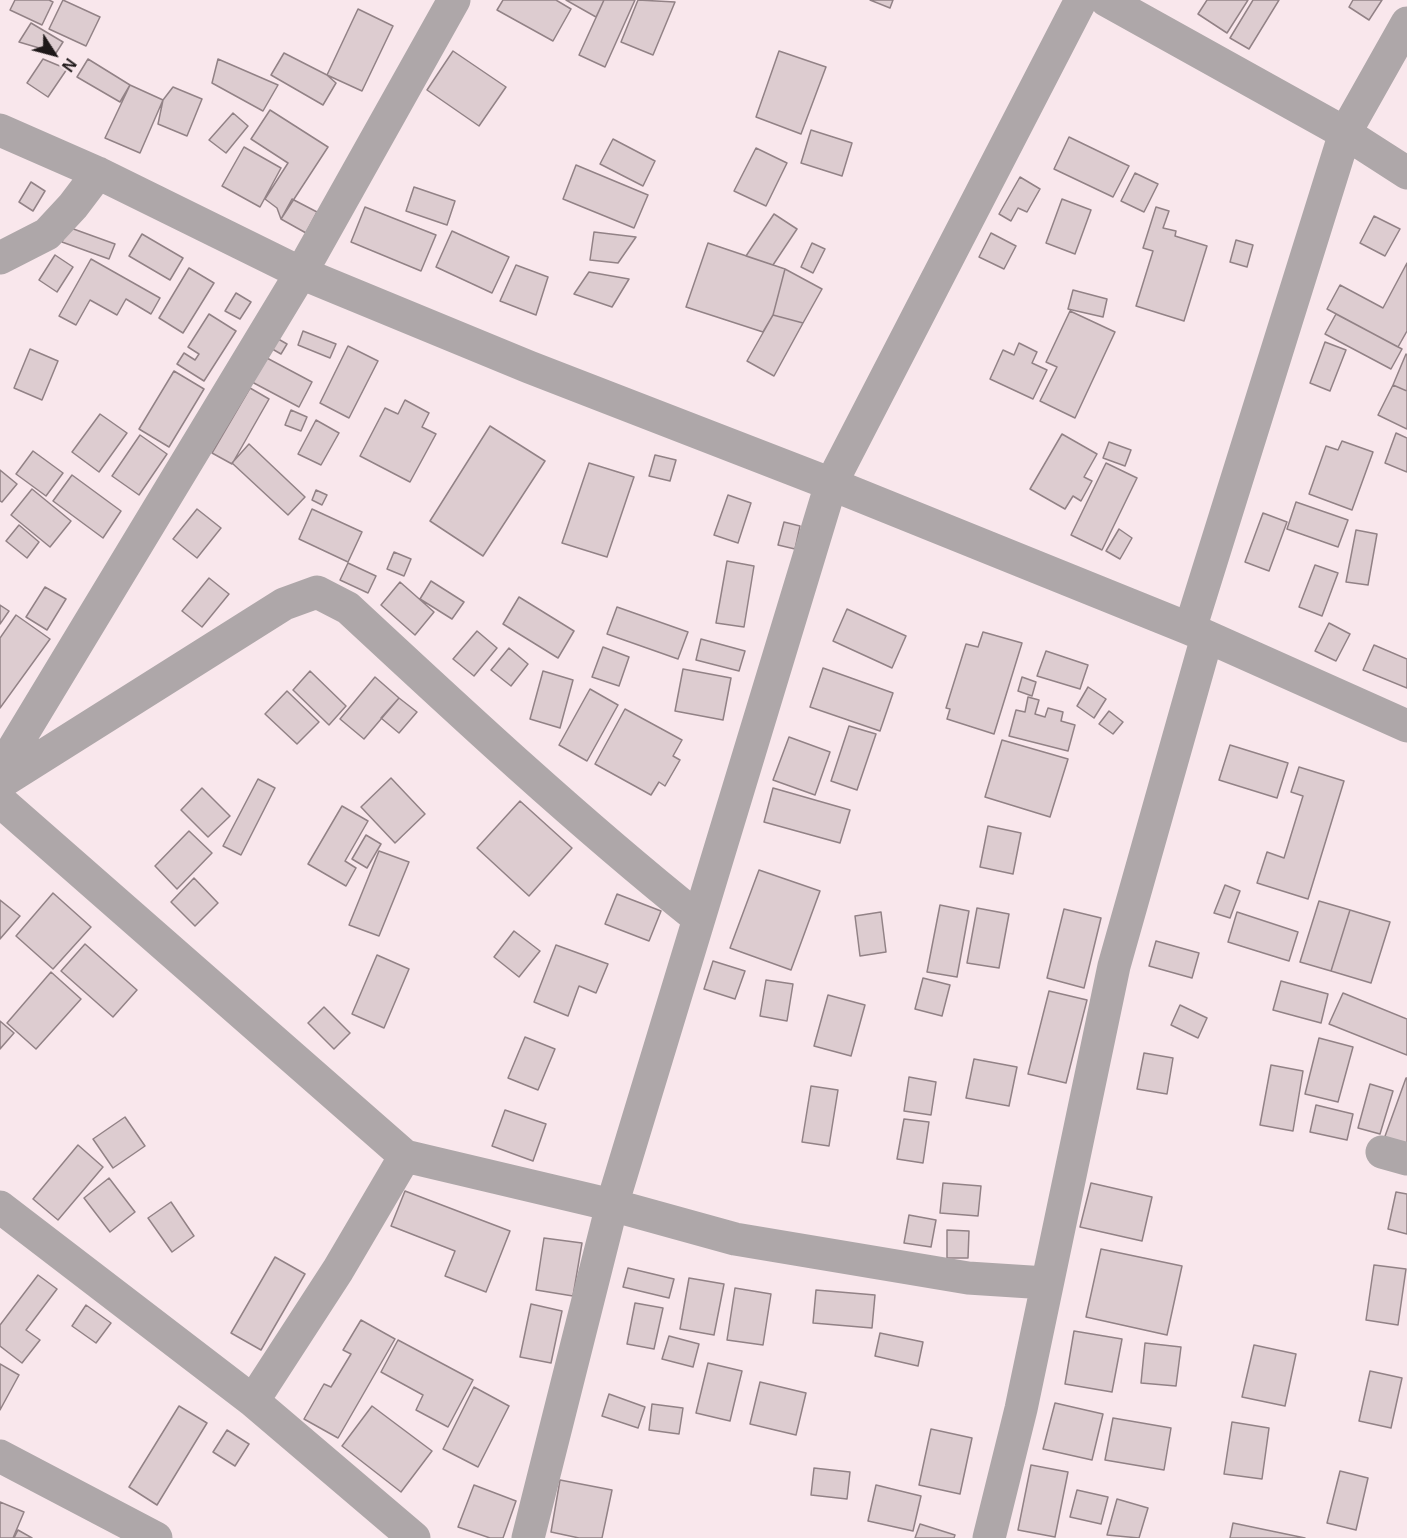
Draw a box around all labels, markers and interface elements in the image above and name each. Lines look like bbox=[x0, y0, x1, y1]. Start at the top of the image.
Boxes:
north arrow bbox=[24, 24, 84, 84]
text: N bbox=[59, 55, 79, 75]

